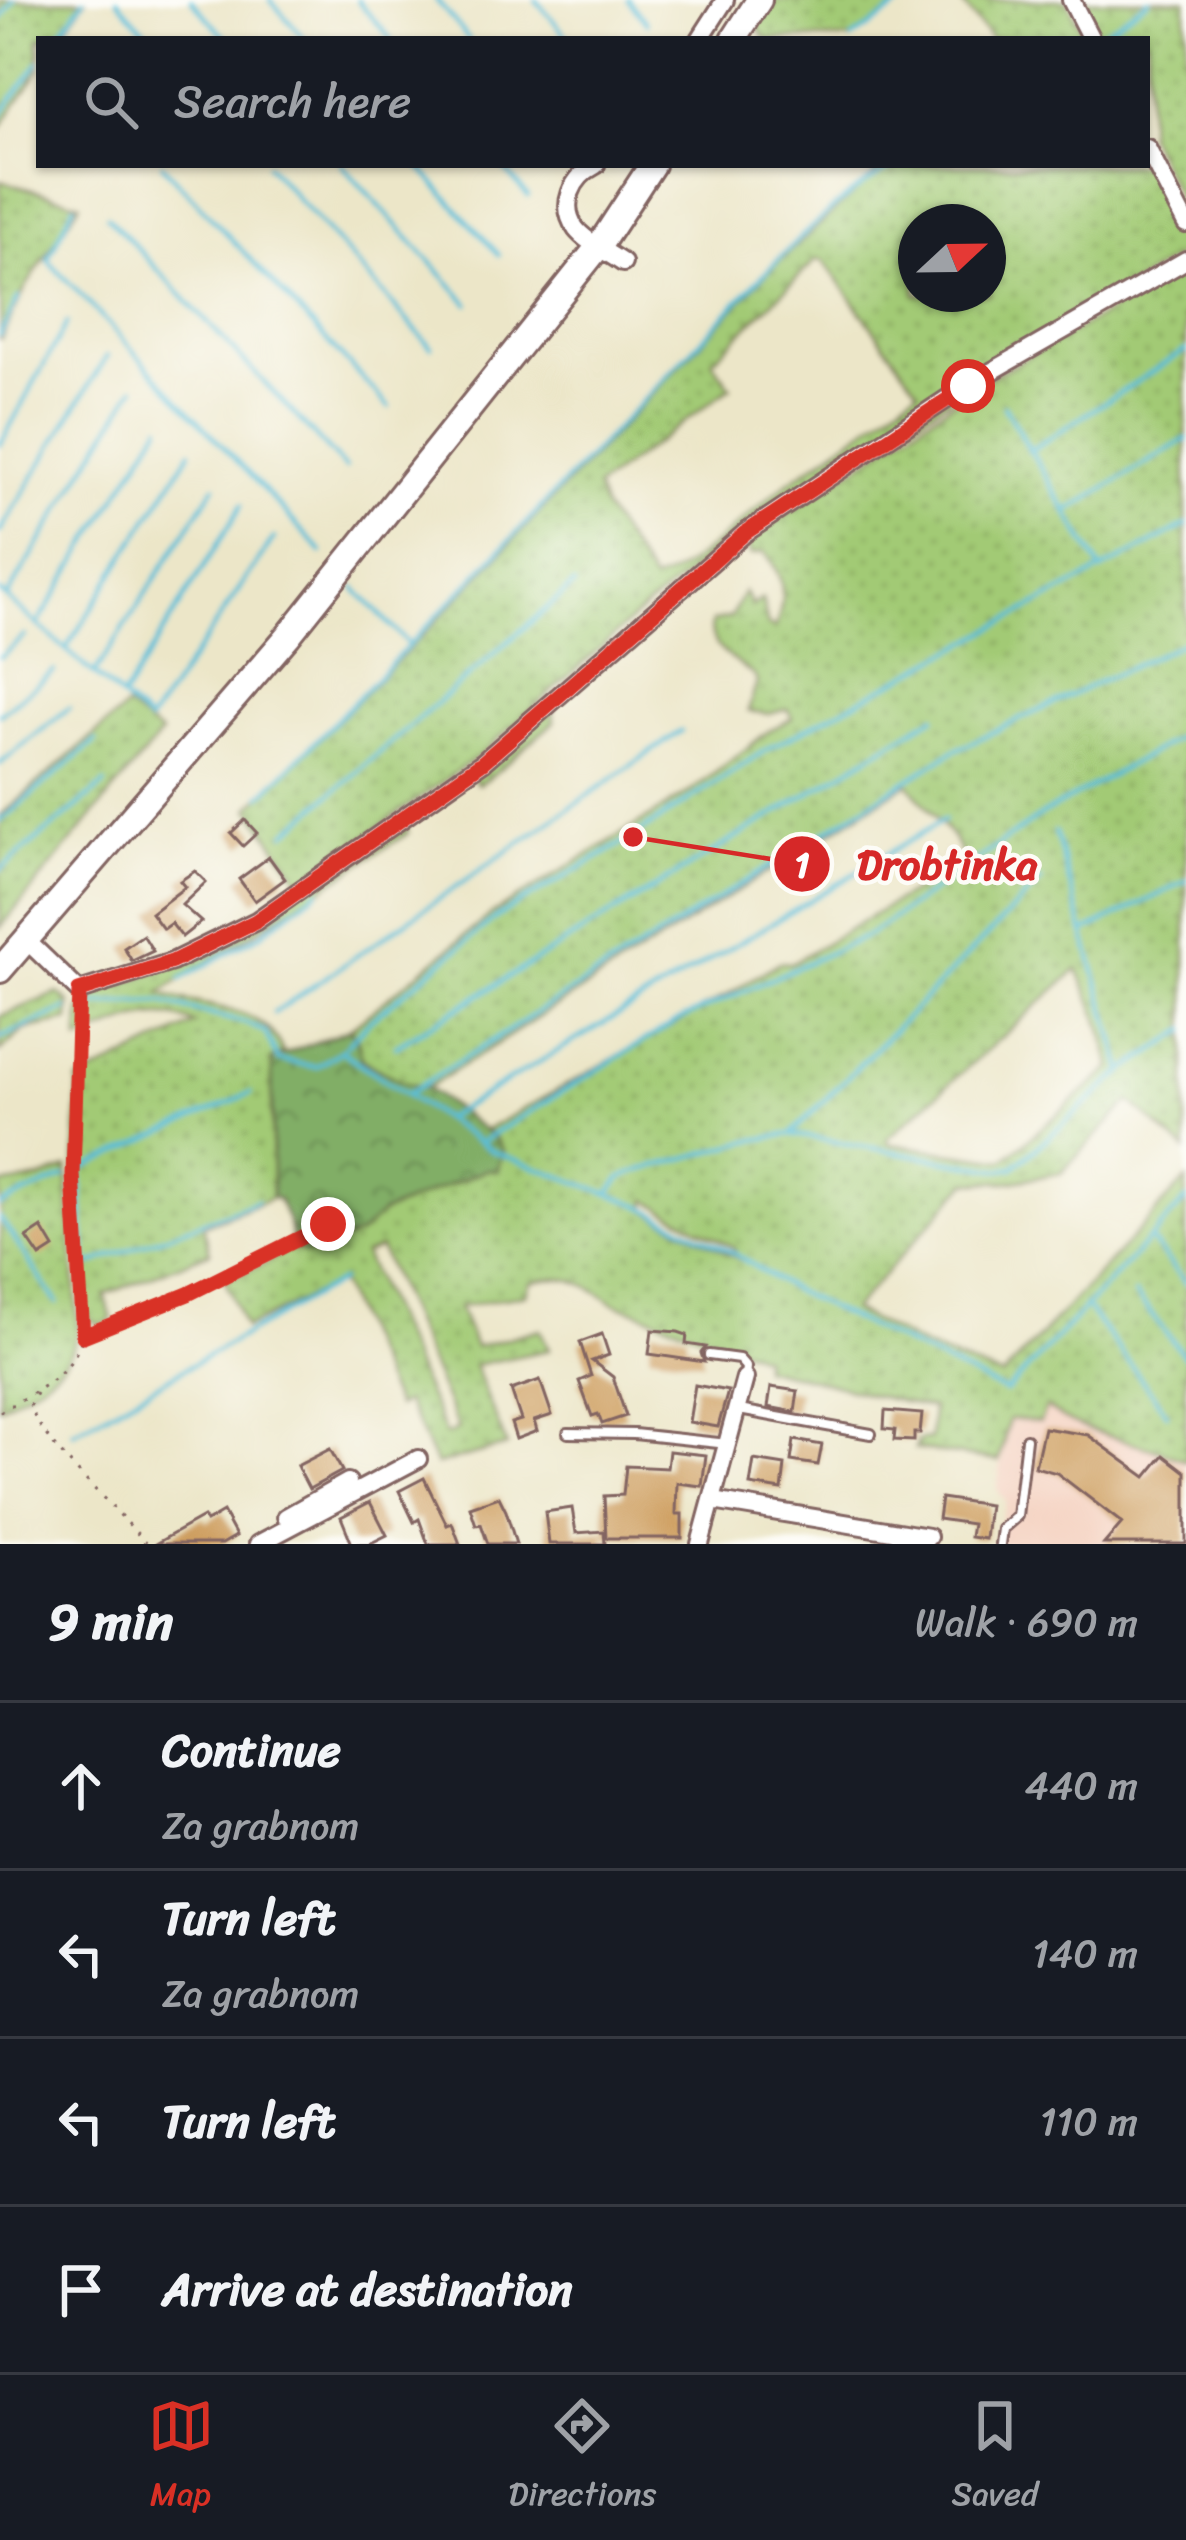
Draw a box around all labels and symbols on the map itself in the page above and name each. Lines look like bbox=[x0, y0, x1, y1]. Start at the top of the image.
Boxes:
north arrow bbox=[898, 204, 1006, 312]
route start bbox=[941, 359, 995, 413]
callout: Drobtinka bbox=[772, 825, 1061, 903]
text: Drobtinka bbox=[857, 828, 1038, 902]
text: 1 bbox=[794, 833, 810, 897]
route end bbox=[301, 1197, 355, 1251]

